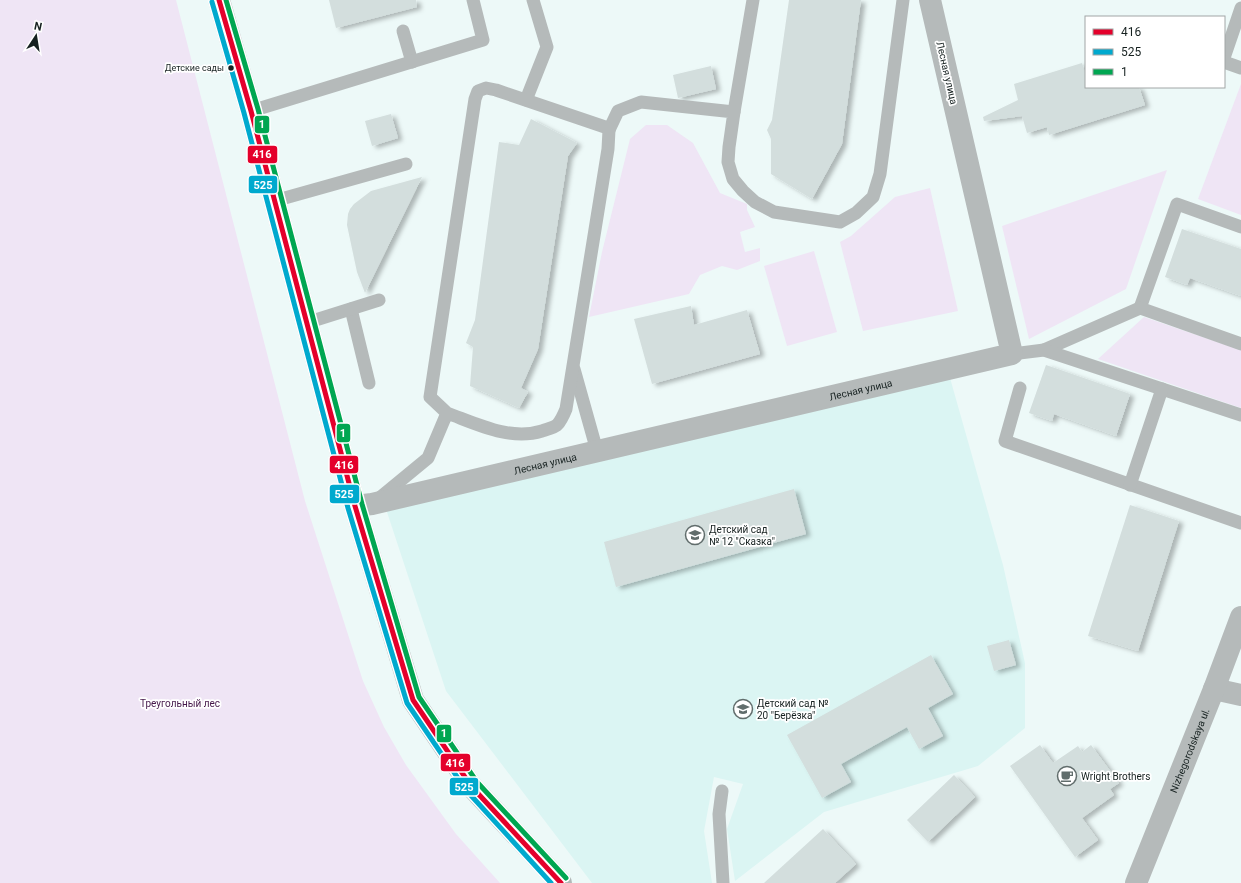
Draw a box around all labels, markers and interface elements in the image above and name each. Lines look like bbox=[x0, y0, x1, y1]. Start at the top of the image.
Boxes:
north arrow bbox=[16, 16, 56, 56]
legend bbox=[1085, 16, 1225, 88]
text: N bbox=[33, 20, 43, 34]
text: 416 bbox=[1121, 25, 1141, 39]
street label: Лесная улица bbox=[934, 40, 960, 106]
text: 525 bbox=[1121, 45, 1141, 59]
place label: Детские сады bbox=[165, 63, 224, 73]
marker: Детские сады bbox=[226, 63, 236, 73]
text: 1 bbox=[1121, 65, 1128, 79]
line badge: 1 bbox=[254, 115, 270, 134]
text: 1 bbox=[259, 118, 265, 131]
line badge: 416 bbox=[247, 145, 278, 164]
text: 416 bbox=[253, 148, 271, 161]
line badge: 525 bbox=[248, 175, 278, 194]
text: 525 bbox=[254, 179, 272, 192]
street label: Лесная улица bbox=[828, 377, 893, 402]
line badge: 1 bbox=[336, 423, 351, 443]
text: 1 bbox=[340, 427, 346, 440]
street label: Лесная улица bbox=[513, 451, 578, 476]
line badge: 416 bbox=[329, 455, 359, 474]
text: 416 bbox=[335, 459, 353, 472]
line badge: 525 bbox=[329, 484, 360, 504]
text: 525 bbox=[335, 488, 353, 501]
school or university icon: Детский сад № 12 "Сказка" bbox=[684, 524, 706, 546]
place label: Детский сад № 12 "Сказка" bbox=[709, 524, 775, 547]
park label: Треугольный лес bbox=[140, 698, 220, 709]
school or university icon: Детский сад № 20 "Берёзка" bbox=[732, 698, 754, 720]
place label: Детский сад № 20 "Берёзка" bbox=[757, 698, 828, 721]
street label: Nizhegorodskaya ul. bbox=[1167, 706, 1211, 794]
line badge: 1 bbox=[436, 724, 452, 743]
text: 1 bbox=[441, 727, 447, 740]
line badge: 416 bbox=[440, 753, 471, 772]
text: 416 bbox=[446, 757, 464, 770]
cafe icon: Wright Brothers bbox=[1056, 765, 1078, 787]
place label: Wright Brothers bbox=[1081, 771, 1150, 782]
line badge: 525 bbox=[449, 777, 479, 796]
text: 525 bbox=[455, 781, 473, 794]

